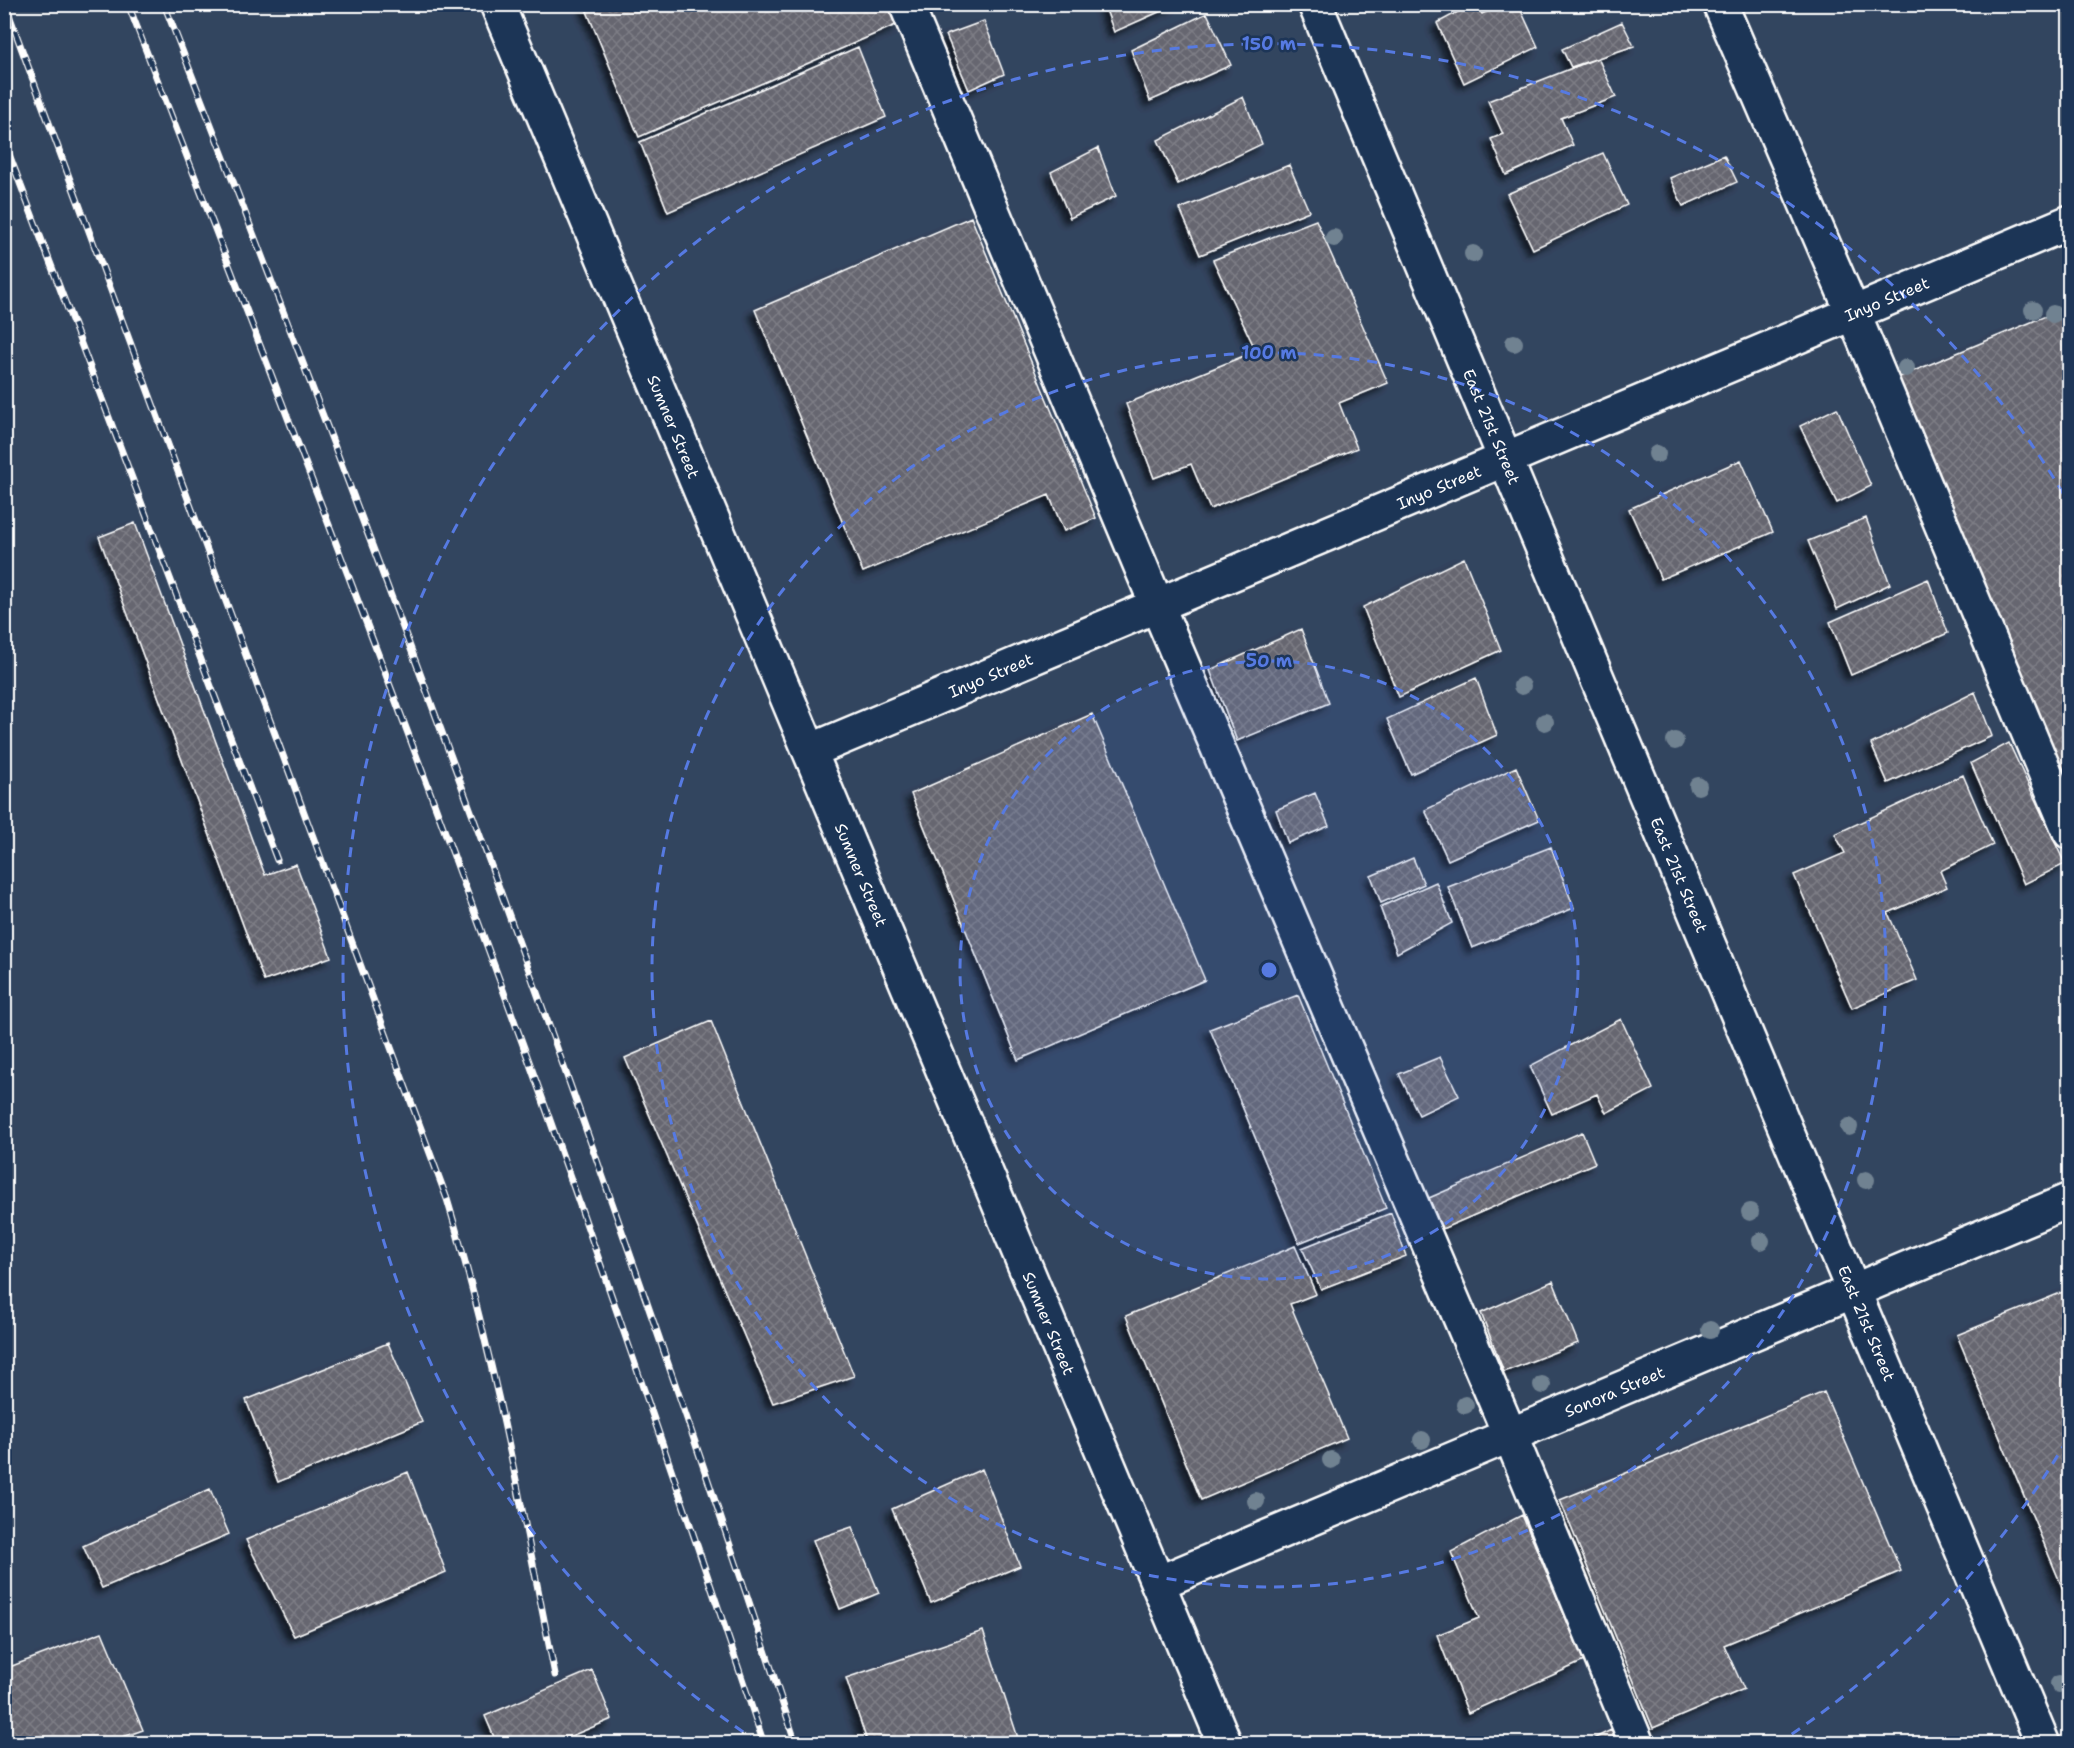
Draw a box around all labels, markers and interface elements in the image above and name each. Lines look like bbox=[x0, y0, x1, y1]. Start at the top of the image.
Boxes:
text: 150 m bbox=[1242, 32, 1297, 56]
street label: Inyo Street bbox=[1842, 272, 1932, 326]
text: 100 m bbox=[1241, 341, 1297, 365]
street label: East 21st Street bbox=[1458, 366, 1525, 488]
street label: Sumner Street bbox=[642, 372, 704, 482]
street label: Inyo Street bbox=[1394, 460, 1484, 514]
street label: Inyo Street bbox=[946, 649, 1036, 703]
text: 50 m bbox=[1246, 649, 1293, 673]
street label: East 21st Street bbox=[1645, 814, 1712, 936]
street label: Sumner Street bbox=[830, 820, 892, 930]
centre of rings bbox=[1259, 960, 1279, 980]
street label: East 21st Street bbox=[1833, 1262, 1900, 1384]
street label: Sumner Street bbox=[1018, 1269, 1079, 1378]
street label: Sonora Street bbox=[1561, 1361, 1668, 1422]

